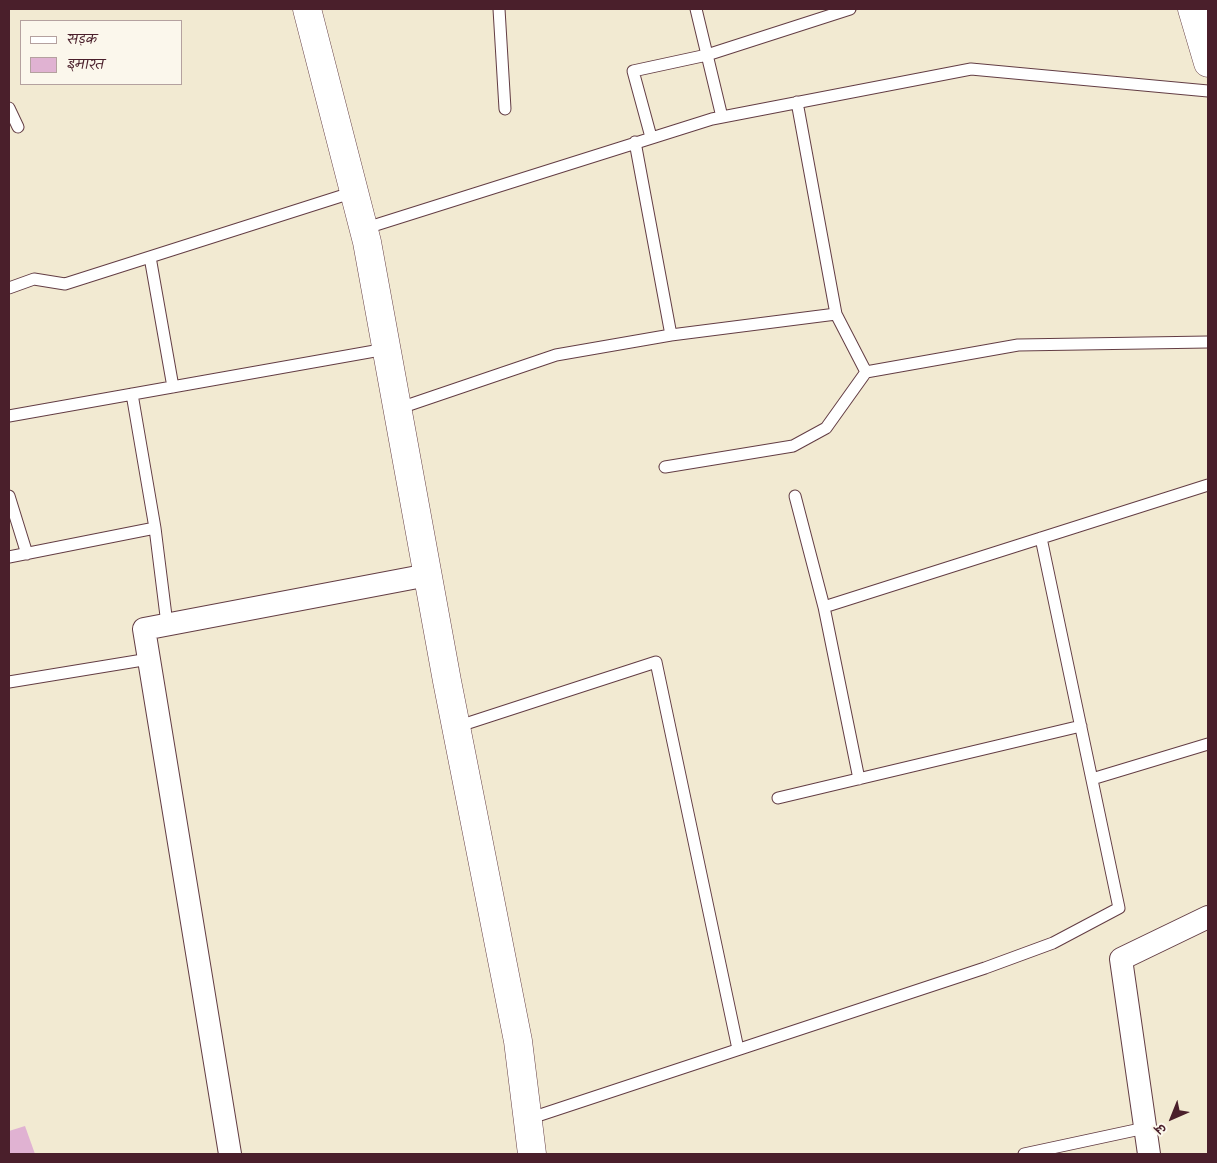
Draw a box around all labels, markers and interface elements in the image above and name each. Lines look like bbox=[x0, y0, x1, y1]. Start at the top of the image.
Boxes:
legend bbox=[20, 20, 182, 85]
text: सड़क bbox=[67, 28, 97, 52]
text: इमारत bbox=[67, 53, 104, 77]
north arrow bbox=[1147, 1093, 1197, 1143]
text: उ bbox=[1151, 1118, 1172, 1140]

